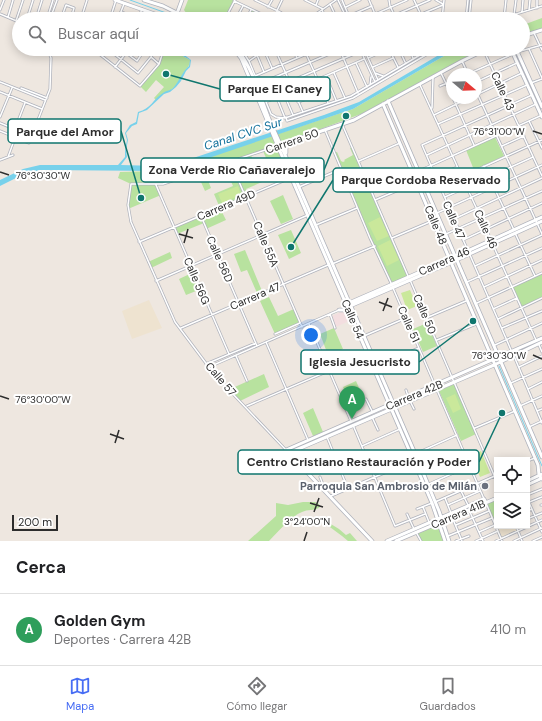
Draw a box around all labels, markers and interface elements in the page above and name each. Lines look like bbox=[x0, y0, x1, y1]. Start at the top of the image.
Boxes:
search box bbox=[12, 12, 530, 56]
icon: search bbox=[26, 23, 48, 45]
text: Buscar aquí bbox=[58, 24, 139, 44]
north arrow bbox=[446, 68, 482, 104]
street label: Calle 43 bbox=[488, 69, 518, 113]
callout: Parque El Caney bbox=[220, 77, 330, 101]
text: Parque El Caney bbox=[228, 81, 323, 97]
water label: Canal CVC Sur bbox=[202, 114, 285, 154]
callout: Parque del Amor bbox=[8, 119, 121, 143]
text: Parque del Amor bbox=[16, 124, 114, 140]
street label: Carrera 50 bbox=[264, 125, 320, 157]
text: 76°31'00"W bbox=[473, 125, 525, 138]
callout: Zona Verde Rio Cañaveralejo bbox=[141, 158, 324, 182]
text: Zona Verde Rio Cañaveralejo bbox=[148, 162, 316, 178]
callout: Parque Cordoba Reservado bbox=[333, 168, 509, 192]
text: 76°30'30"W bbox=[16, 169, 71, 182]
text: Parque Cordoba Reservado bbox=[341, 172, 501, 188]
street label: Carrera 49D bbox=[195, 186, 258, 224]
street label: Calle 47 bbox=[440, 199, 468, 241]
street label: Calle 48 bbox=[421, 203, 451, 247]
street label: Calle 46 bbox=[471, 207, 501, 251]
street label: Calle 55A bbox=[250, 219, 282, 269]
street label: Calle 56D bbox=[204, 234, 237, 285]
street label: Carrera 46 bbox=[416, 243, 472, 279]
street label: Calle 56G bbox=[181, 255, 213, 307]
street label: Carrera 47 bbox=[228, 279, 283, 313]
street label: Calle 50 bbox=[410, 292, 440, 336]
street label: Calle 54 bbox=[338, 297, 368, 341]
street label: Calle 51 bbox=[395, 304, 423, 344]
your location bbox=[301, 325, 321, 345]
text: 76°30'30"W bbox=[472, 349, 527, 362]
callout: Iglesia Jesucristo bbox=[301, 350, 419, 374]
text: Iglesia Jesucristo bbox=[309, 354, 411, 370]
street label: Calle 57 bbox=[202, 359, 240, 399]
street label: Carrera 42B bbox=[383, 377, 445, 413]
pin: A bbox=[339, 386, 365, 419]
text: 76°30'00"W bbox=[15, 393, 71, 406]
callout: Centro Cristiano Restauración y Poder bbox=[238, 450, 479, 474]
text: Centro Cristiano Restauración y Poder bbox=[247, 454, 471, 470]
map controls bbox=[494, 457, 530, 529]
button: locate bbox=[494, 457, 530, 493]
place label: Parroquia San Ambrosio de Milán bbox=[300, 479, 477, 493]
marker: Parroquia San Ambrosio de Milán bbox=[480, 481, 490, 491]
button: layers bbox=[494, 493, 530, 529]
street label: Carrera 41B bbox=[429, 496, 488, 532]
scale bar bbox=[12, 513, 58, 532]
text: 200 m bbox=[18, 515, 52, 529]
text: 3°24'00"N bbox=[284, 515, 330, 528]
text: Cerca bbox=[16, 556, 66, 578]
text: Golden Gym bbox=[54, 611, 145, 631]
text: A bbox=[24, 621, 34, 638]
text: 410 m bbox=[490, 621, 526, 638]
text: Deportes · Carrera 42B bbox=[54, 631, 191, 648]
tab: Mapa bbox=[66, 675, 94, 713]
tab: Cómo llegar bbox=[226, 675, 287, 713]
tab: Guardados bbox=[420, 675, 476, 713]

